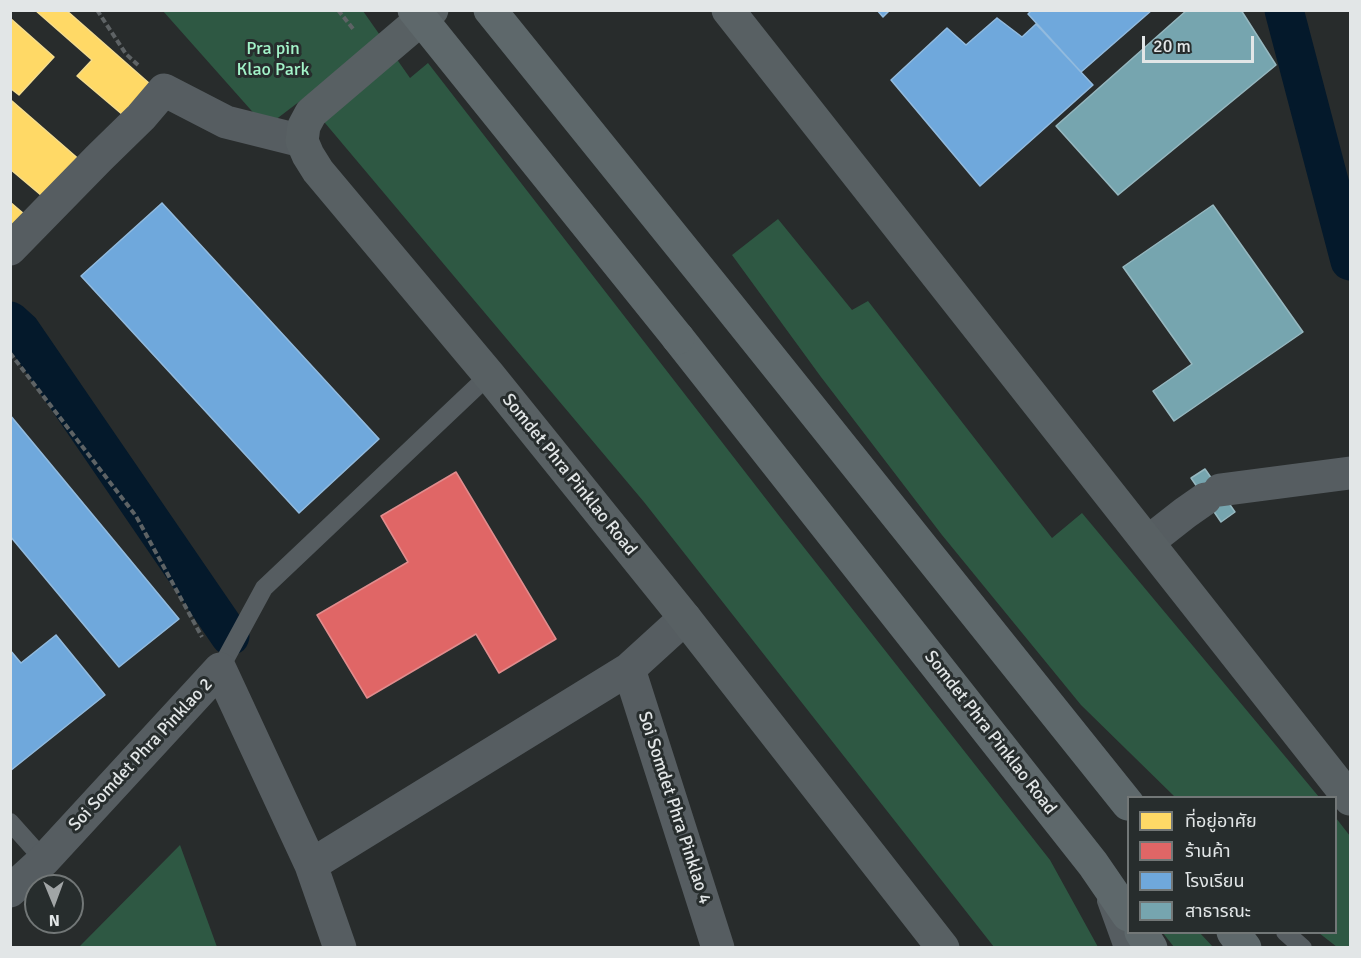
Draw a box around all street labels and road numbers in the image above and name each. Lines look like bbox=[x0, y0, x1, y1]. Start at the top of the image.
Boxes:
street label: Somdet Phra Pinklao Road bbox=[497, 390, 641, 560]
street label: Somdet Phra Pinklao Road bbox=[919, 647, 1061, 819]
street label: Soi Somdet Phra Pinklao 2 bbox=[64, 674, 218, 836]
street label: Soi Somdet Phra Pinklao 4 bbox=[633, 709, 715, 907]

